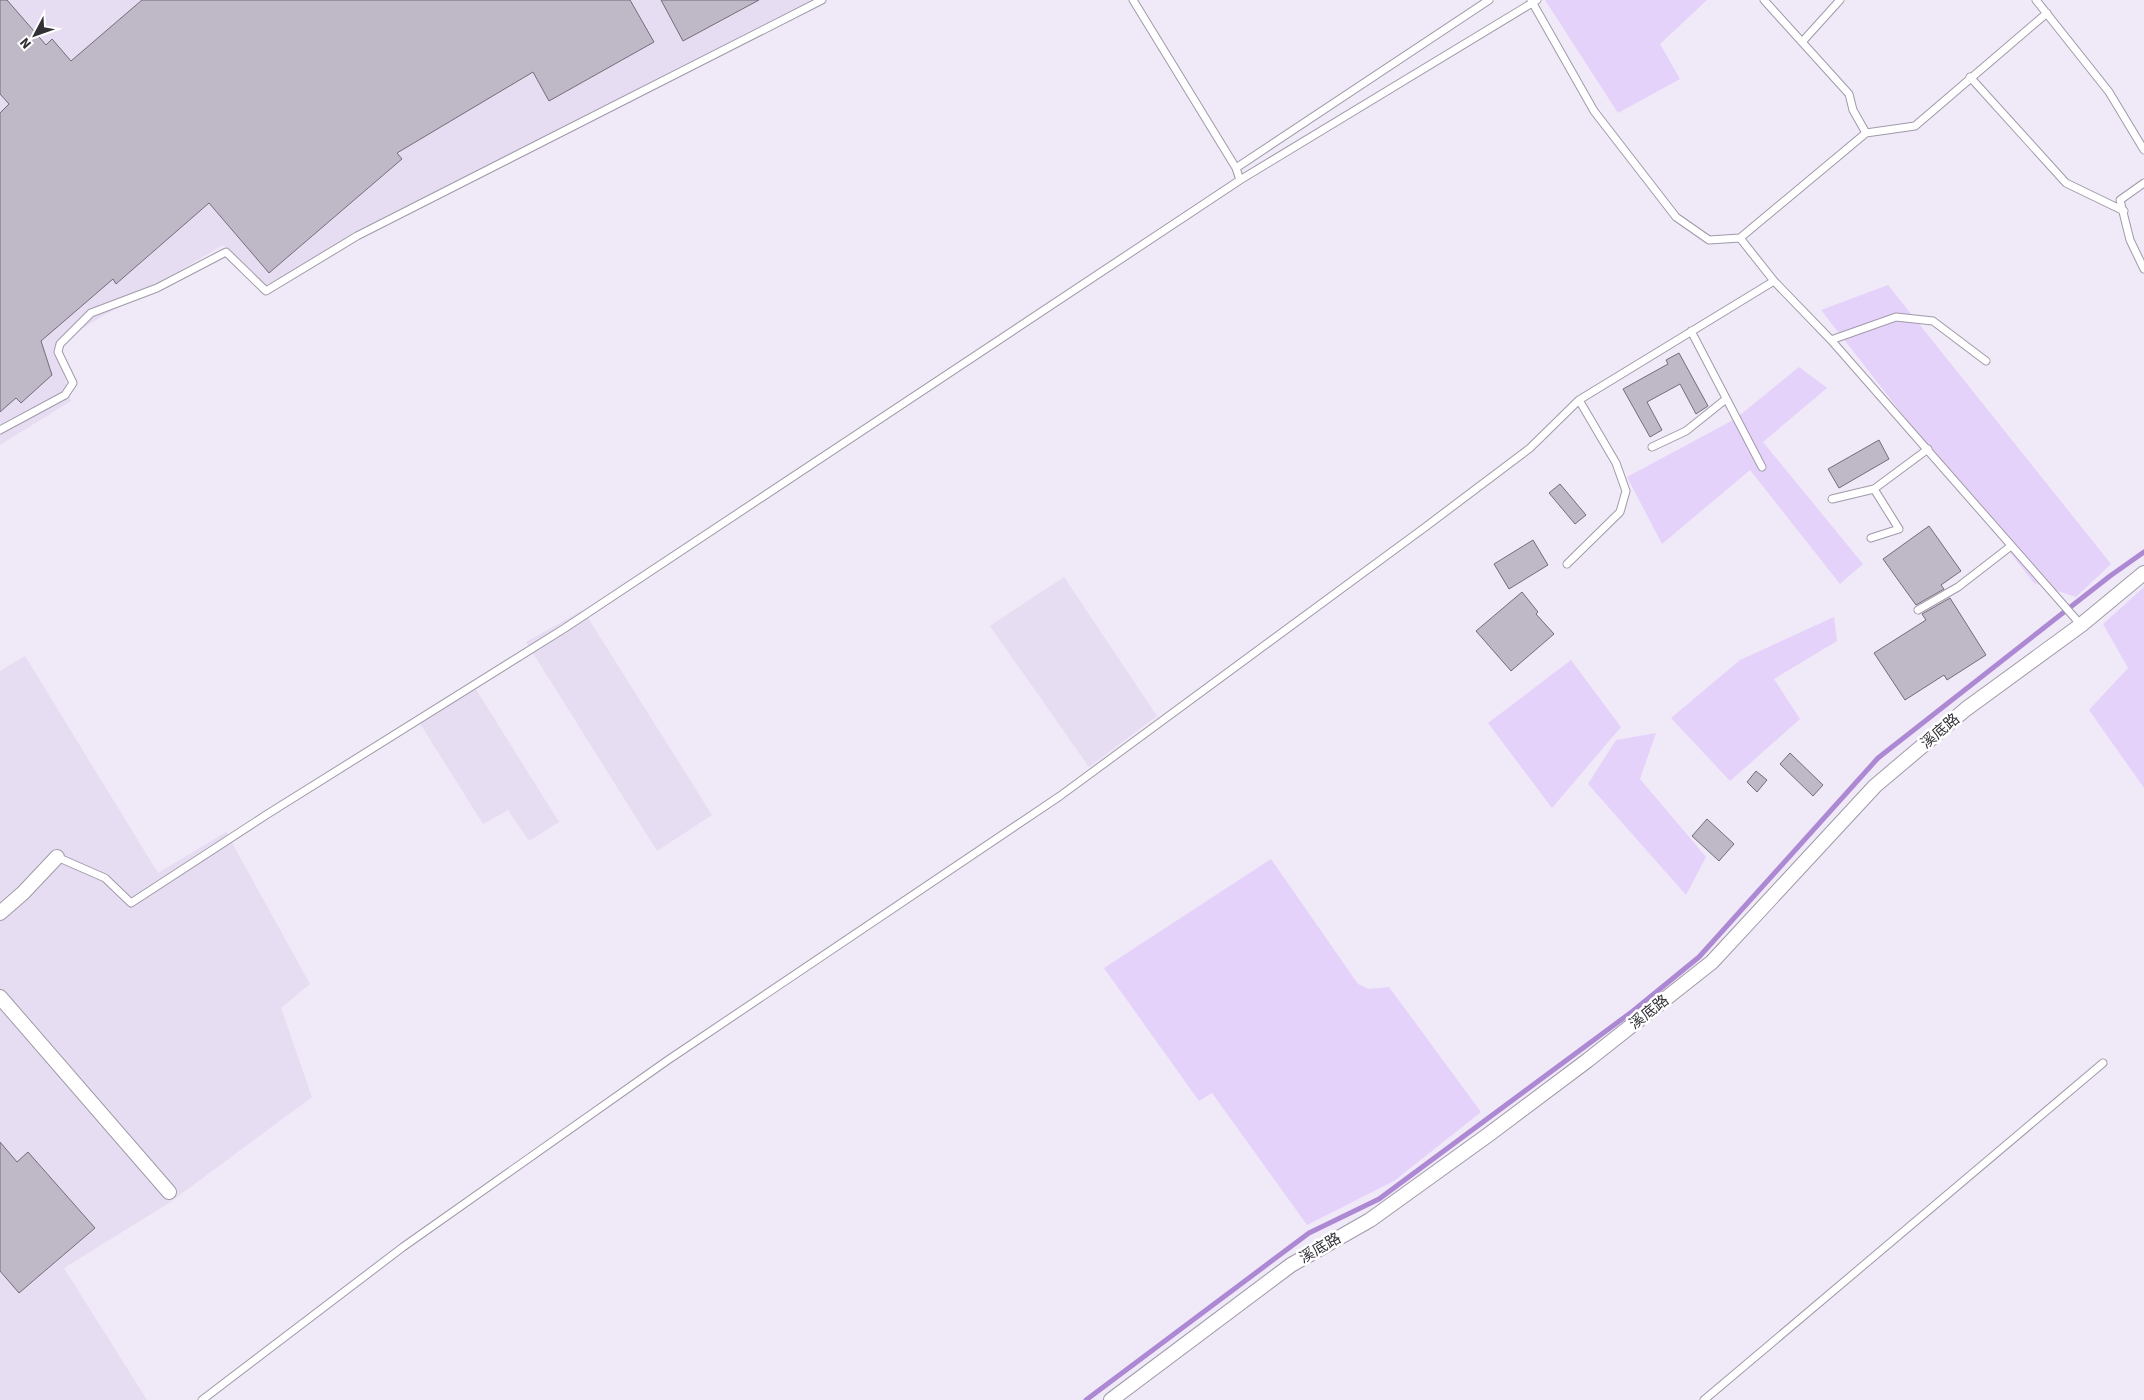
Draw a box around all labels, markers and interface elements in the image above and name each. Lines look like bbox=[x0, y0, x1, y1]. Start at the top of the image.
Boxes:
north arrow bbox=[10, 10, 60, 60]
text: N bbox=[15, 33, 37, 53]
street label: 溪底路 bbox=[1916, 709, 1964, 754]
street label: 溪底路 bbox=[1625, 990, 1674, 1035]
street label: 溪底路 bbox=[1296, 1228, 1345, 1269]

